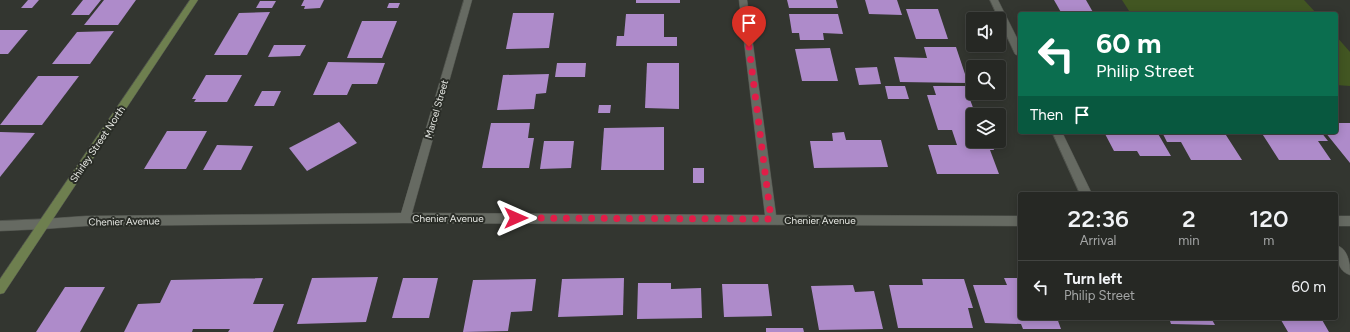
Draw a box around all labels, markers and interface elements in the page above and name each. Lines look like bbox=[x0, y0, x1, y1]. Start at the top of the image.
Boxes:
pin bbox=[732, 6, 766, 47]
icon: arrive bbox=[738, 12, 760, 34]
map controls bbox=[966, 12, 1006, 148]
button: sound bbox=[966, 12, 1006, 52]
text: 60 m bbox=[1096, 26, 1161, 60]
icon: left bbox=[1030, 28, 1082, 80]
button: search bbox=[966, 60, 1006, 100]
text: Philip Street bbox=[1096, 60, 1194, 82]
street label: Marcel Street bbox=[422, 78, 451, 140]
street label: Shirley Street North bbox=[67, 103, 128, 185]
icon: arrive bbox=[1071, 104, 1093, 126]
text: Then bbox=[1030, 106, 1063, 124]
button: layers bbox=[966, 108, 1006, 148]
position arrow bbox=[495, 197, 537, 239]
text: 22:36 bbox=[1068, 204, 1129, 233]
text: 2 bbox=[1182, 204, 1196, 233]
text: 120 bbox=[1249, 204, 1288, 233]
street label: Chenier Avenue bbox=[412, 212, 484, 225]
street label: Chenier Avenue bbox=[88, 214, 160, 229]
street label: Chenier Avenue bbox=[784, 214, 856, 227]
text: Arrival bbox=[1080, 233, 1117, 248]
text: min bbox=[1178, 233, 1200, 248]
text: m bbox=[1263, 233, 1274, 248]
text: Turn left bbox=[1064, 270, 1122, 288]
icon: left bbox=[1030, 276, 1052, 298]
text: 60 m bbox=[1291, 278, 1326, 296]
text: Philip Street bbox=[1064, 288, 1135, 303]

